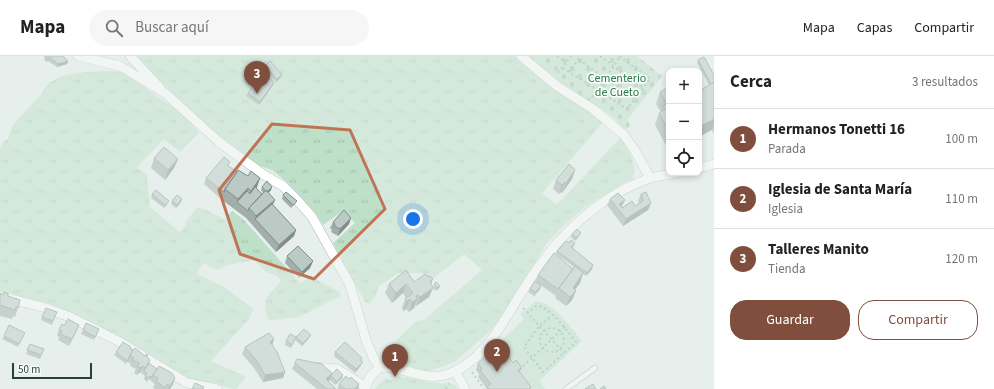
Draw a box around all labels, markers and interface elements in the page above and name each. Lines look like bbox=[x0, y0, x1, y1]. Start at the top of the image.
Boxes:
search box bbox=[89, 10, 369, 46]
text: Mapa bbox=[20, 14, 65, 41]
icon: search bbox=[103, 17, 125, 39]
text: Buscar aquí bbox=[135, 17, 209, 38]
text: Mapa bbox=[803, 18, 835, 38]
text: Capas bbox=[857, 18, 892, 38]
text: Compartir bbox=[914, 18, 974, 38]
pin: 3 bbox=[244, 61, 270, 94]
map controls bbox=[666, 68, 702, 176]
button: + bbox=[666, 68, 702, 104]
park label: Cementerio de Cueto bbox=[588, 70, 646, 101]
text: Cerca bbox=[730, 70, 772, 94]
text: 3 resultados bbox=[912, 73, 978, 91]
button: − bbox=[666, 104, 702, 140]
text: Hermanos Tonetti 16 bbox=[768, 119, 905, 140]
text: 1 bbox=[740, 130, 746, 148]
text: 100 m bbox=[945, 130, 978, 148]
button: locate bbox=[666, 140, 702, 176]
text: Parada bbox=[768, 140, 806, 158]
text: Iglesia de Santa María bbox=[768, 179, 912, 200]
text: 2 bbox=[740, 190, 746, 208]
text: 110 m bbox=[945, 190, 978, 208]
text: Iglesia bbox=[768, 200, 803, 218]
your location bbox=[403, 209, 423, 229]
text: Talleres Manito bbox=[768, 239, 869, 260]
text: 3 bbox=[740, 250, 746, 268]
text: 120 m bbox=[945, 250, 978, 268]
text: Tienda bbox=[768, 260, 806, 278]
button: Guardar bbox=[730, 300, 850, 340]
button: Compartir bbox=[858, 300, 978, 340]
pin: 2 bbox=[484, 339, 510, 372]
pin: 1 bbox=[382, 344, 408, 377]
scale bar bbox=[12, 361, 92, 380]
text: 50 m bbox=[18, 362, 40, 377]

